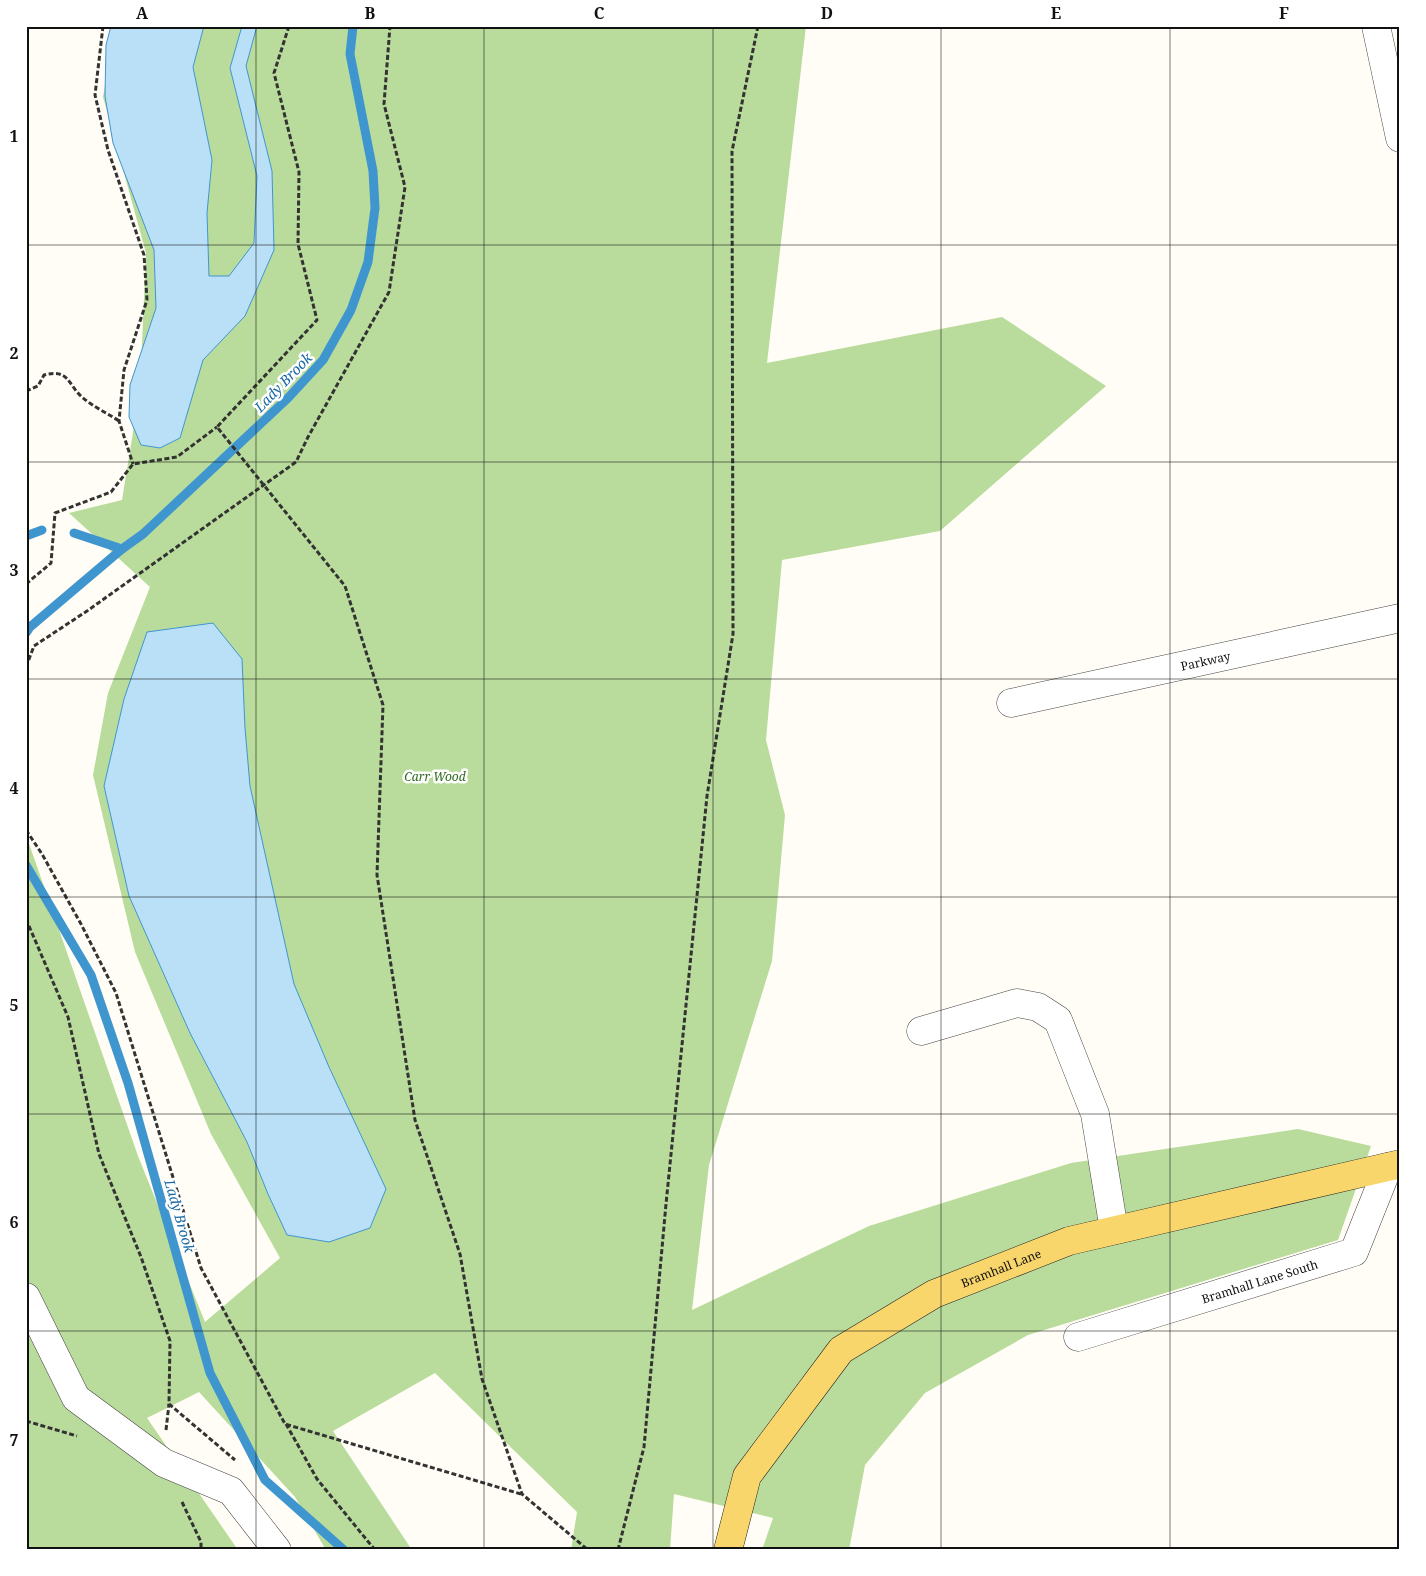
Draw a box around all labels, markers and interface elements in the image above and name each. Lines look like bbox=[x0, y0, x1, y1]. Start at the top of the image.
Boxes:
text: A bbox=[136, 2, 149, 24]
text: B bbox=[365, 2, 376, 24]
text: C bbox=[594, 2, 605, 24]
text: D bbox=[821, 2, 833, 24]
text: E bbox=[1051, 2, 1061, 24]
text: F bbox=[1279, 2, 1289, 24]
text: 1 bbox=[9, 125, 19, 147]
text: 2 bbox=[9, 342, 19, 364]
water label: Lady Brook bbox=[249, 348, 317, 416]
text: 3 bbox=[9, 559, 19, 581]
street label: Parkway bbox=[1179, 647, 1232, 674]
park label: Carr Wood bbox=[404, 768, 466, 785]
text: 4 bbox=[9, 777, 19, 799]
text: 5 bbox=[9, 994, 19, 1016]
water label: Lady Brook bbox=[160, 1176, 200, 1256]
text: 6 bbox=[9, 1211, 19, 1233]
street label: Bramhall Lane bbox=[958, 1244, 1043, 1291]
street label: Bramhall Lane South bbox=[1199, 1255, 1320, 1307]
text: 7 bbox=[9, 1429, 19, 1451]

